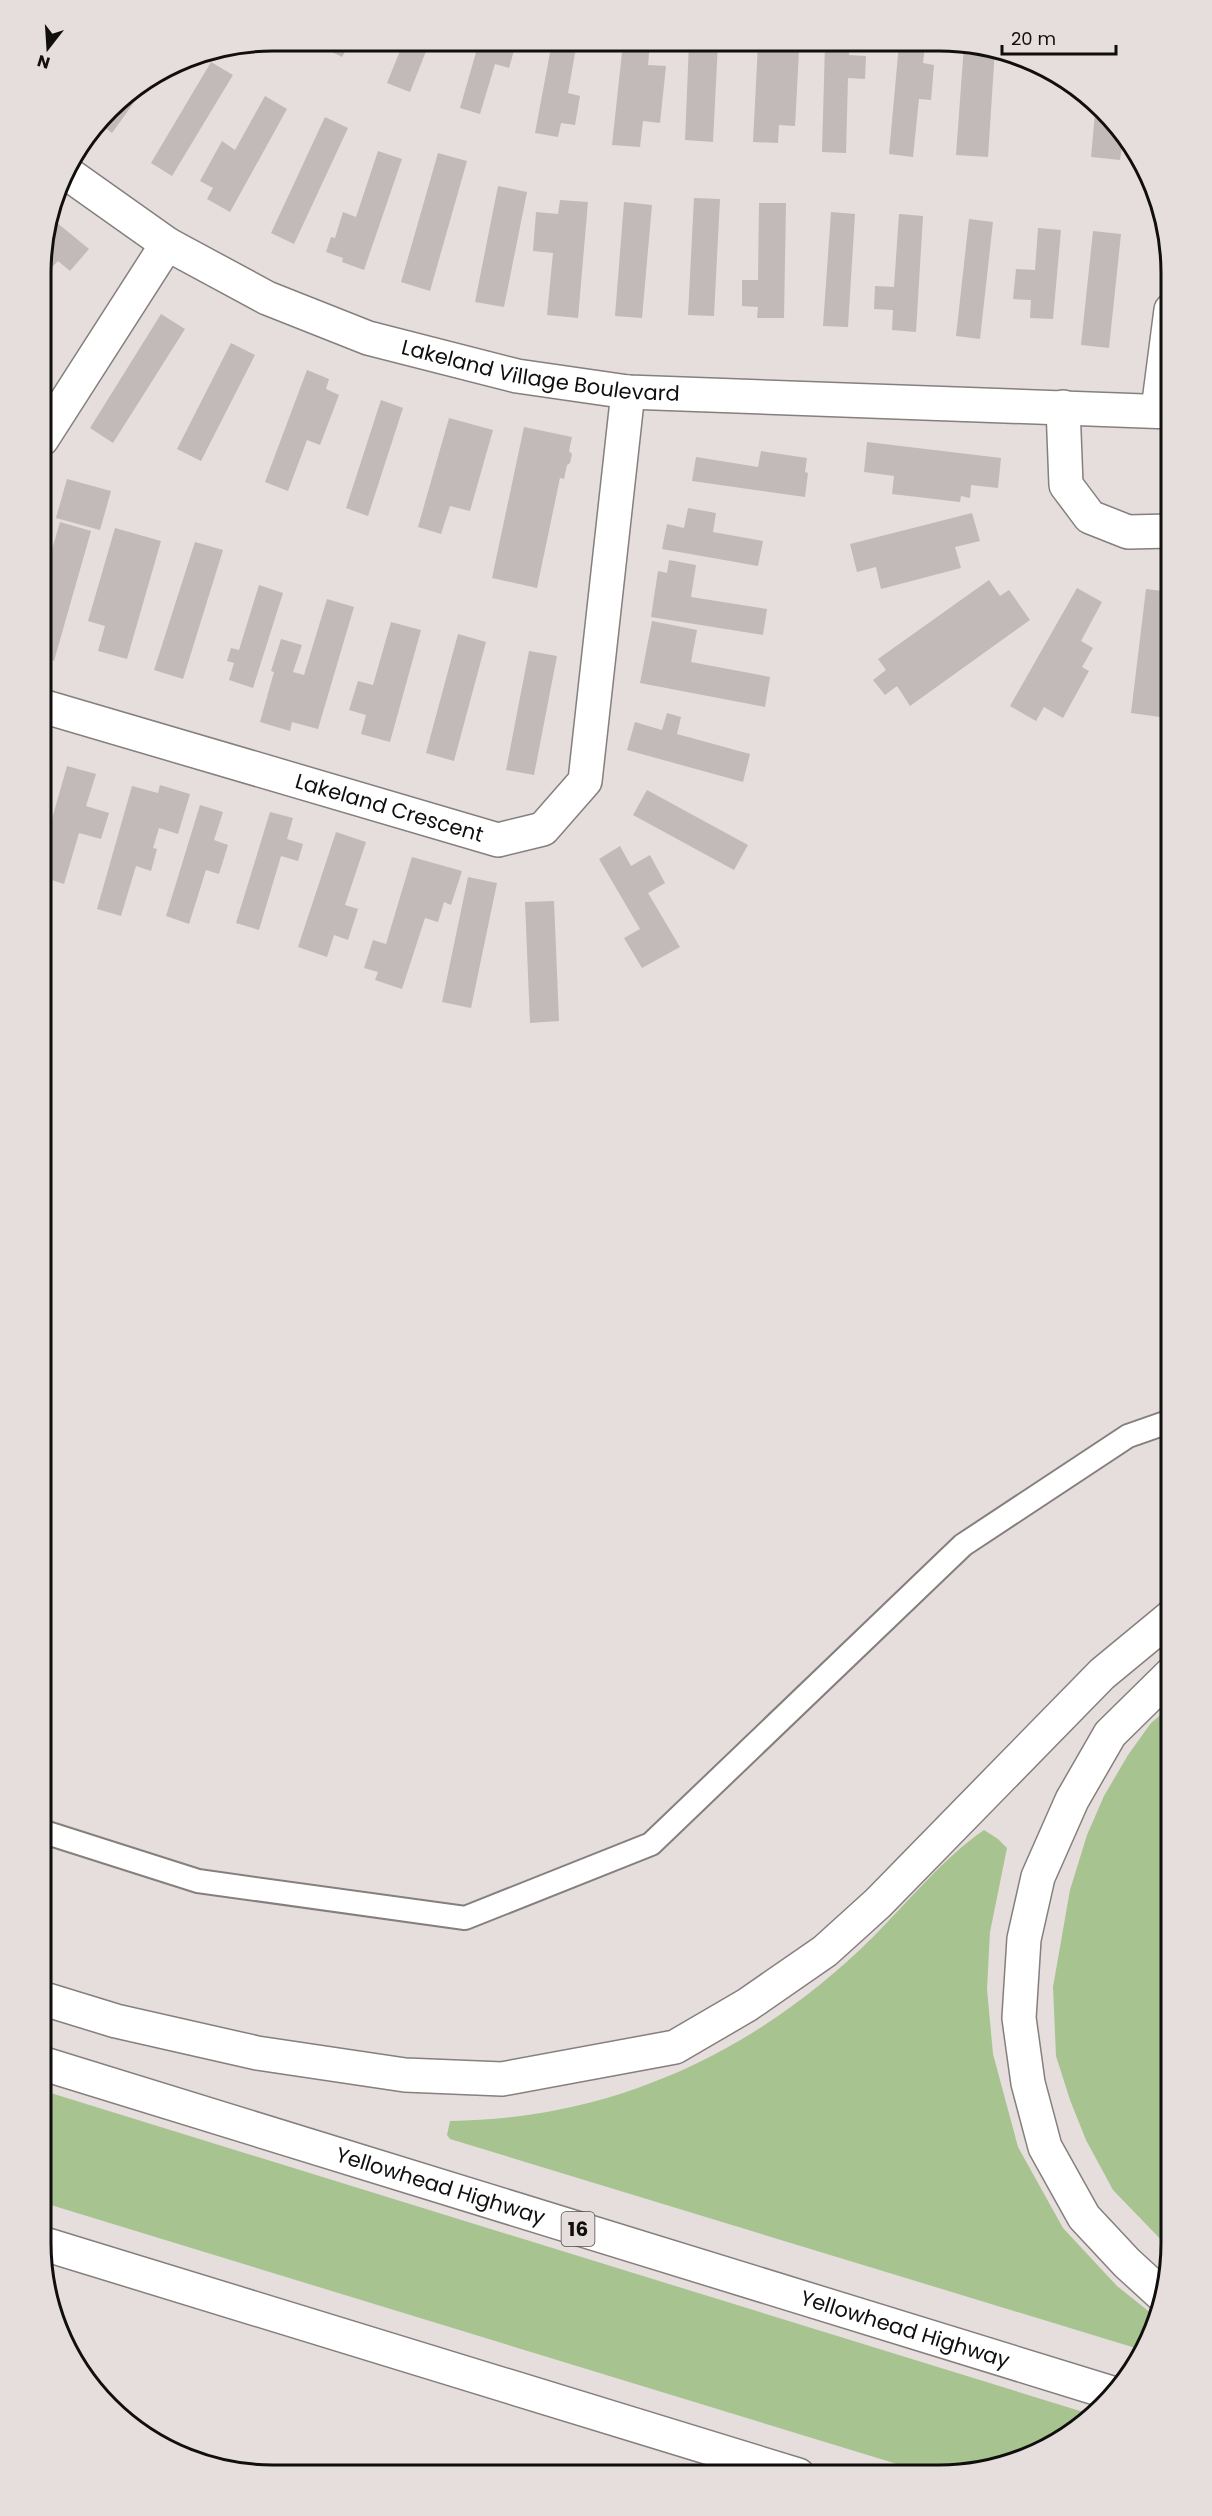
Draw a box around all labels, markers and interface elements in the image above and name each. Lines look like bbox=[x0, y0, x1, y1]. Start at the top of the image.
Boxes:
north arrow bbox=[18, 18, 78, 78]
scale bar bbox=[1002, 18, 1116, 56]
text: 20 m bbox=[1011, 26, 1056, 51]
text: N bbox=[35, 49, 53, 75]
street label: Lakeland Village Boulevard bbox=[399, 332, 680, 408]
street label: Lakeland Crescent bbox=[292, 766, 487, 849]
street label: Yellowhead Highway bbox=[332, 2140, 549, 2232]
road number: 16 bbox=[562, 2212, 594, 2246]
street label: Yellowhead Highway bbox=[797, 2283, 1013, 2375]

